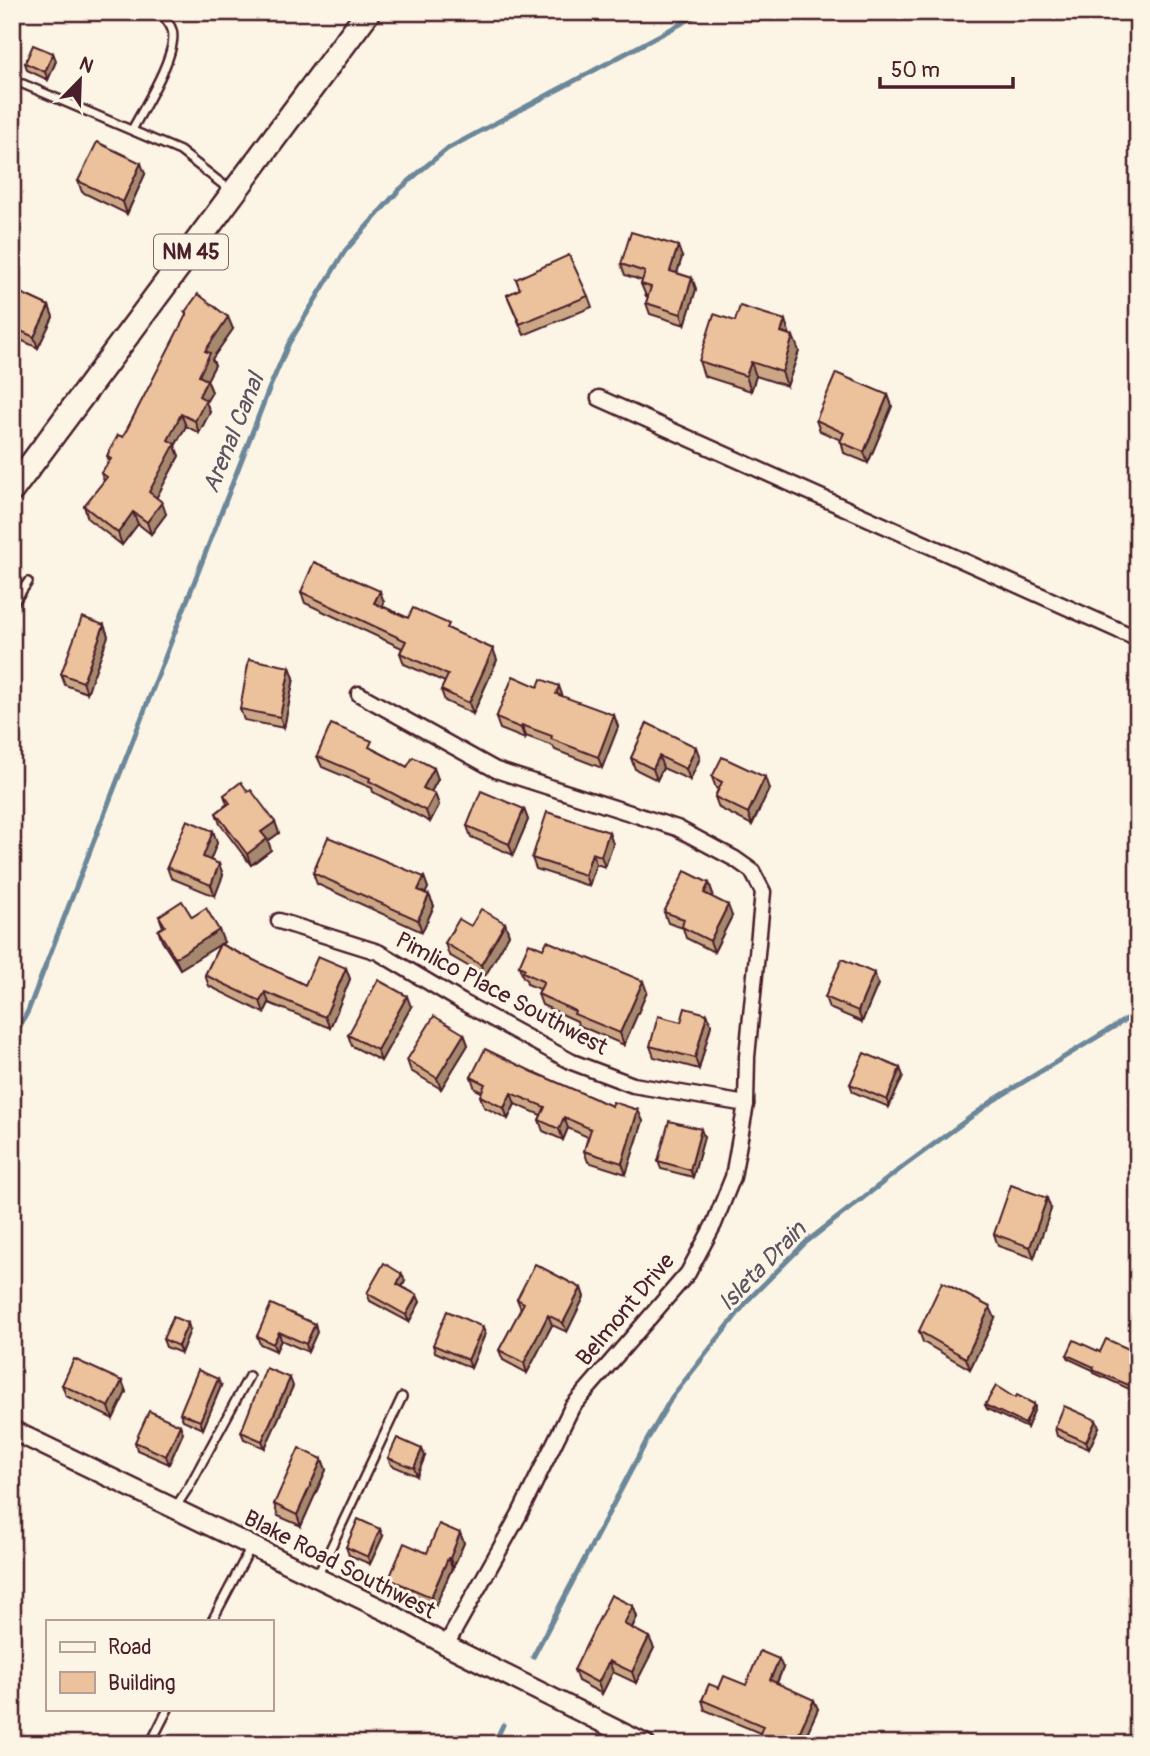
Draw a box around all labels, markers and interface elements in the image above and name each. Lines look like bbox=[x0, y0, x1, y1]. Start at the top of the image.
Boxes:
north arrow bbox=[46, 46, 116, 116]
scale bar bbox=[880, 46, 1014, 90]
text: N bbox=[76, 52, 97, 79]
text: 50 m bbox=[891, 57, 940, 84]
road number: NM 45 bbox=[154, 234, 228, 270]
water label: Arenal Canal bbox=[196, 367, 271, 497]
street label: Pimlico Place Southwest bbox=[391, 925, 613, 1062]
water label: Isleta Drain bbox=[713, 1214, 813, 1317]
street label: Belmont Drive bbox=[570, 1246, 681, 1372]
street label: Blake Road Southwest bbox=[239, 1504, 441, 1626]
legend bbox=[46, 1620, 273, 1710]
text: Road bbox=[108, 1634, 152, 1661]
text: Building bbox=[108, 1670, 175, 1697]

